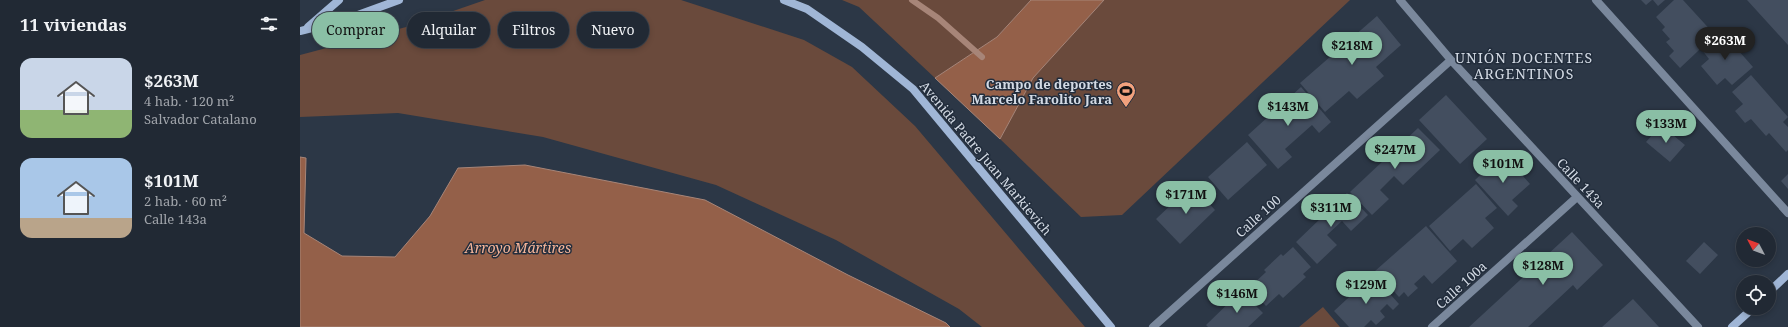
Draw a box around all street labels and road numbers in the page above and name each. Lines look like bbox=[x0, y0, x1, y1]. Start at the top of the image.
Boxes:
street label: Avenida Padre Juan Markievich bbox=[916, 77, 1056, 239]
street label: Calle 143a bbox=[1553, 154, 1609, 212]
street label: Calle 100 bbox=[1231, 191, 1285, 241]
street label: Calle 100a bbox=[1432, 257, 1490, 313]

